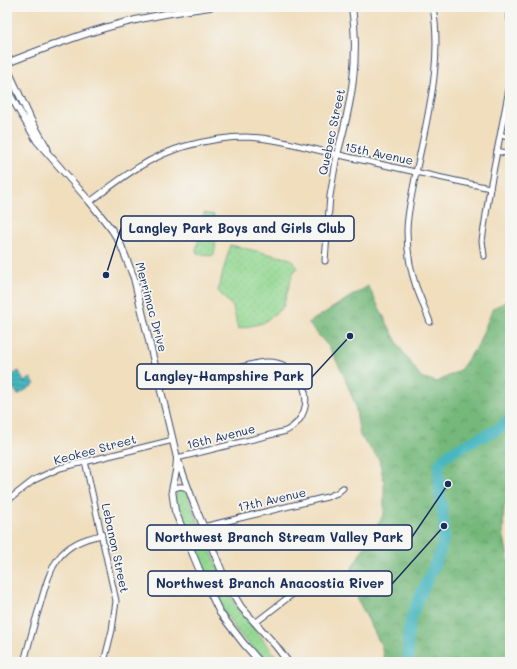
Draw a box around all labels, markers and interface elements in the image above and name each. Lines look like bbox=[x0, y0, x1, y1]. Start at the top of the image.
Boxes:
street label: Quebec Street bbox=[314, 87, 348, 176]
street label: 15th Avenue bbox=[343, 138, 415, 168]
callout: Langley Park Boys and Girls Club bbox=[121, 216, 354, 241]
text: Langley Park Boys and Girls Club bbox=[128, 219, 346, 237]
street label: Merrimac Drive bbox=[132, 260, 172, 353]
callout: Langley-Hampshire Park bbox=[137, 364, 312, 389]
text: Langley-Hampshire Park bbox=[144, 367, 304, 385]
street label: 16th Avenue bbox=[185, 420, 257, 452]
street label: Keokee Street bbox=[52, 430, 138, 468]
street label: 17th Avenue bbox=[236, 483, 307, 515]
street label: Lebanon Street bbox=[99, 501, 133, 594]
callout: Northwest Branch Stream Valley Park bbox=[147, 525, 412, 550]
text: Northwest Branch Stream Valley Park bbox=[155, 528, 403, 546]
callout: Northwest Branch Anacostia River bbox=[148, 571, 392, 596]
text: Northwest Branch Anacostia River bbox=[156, 574, 384, 591]

